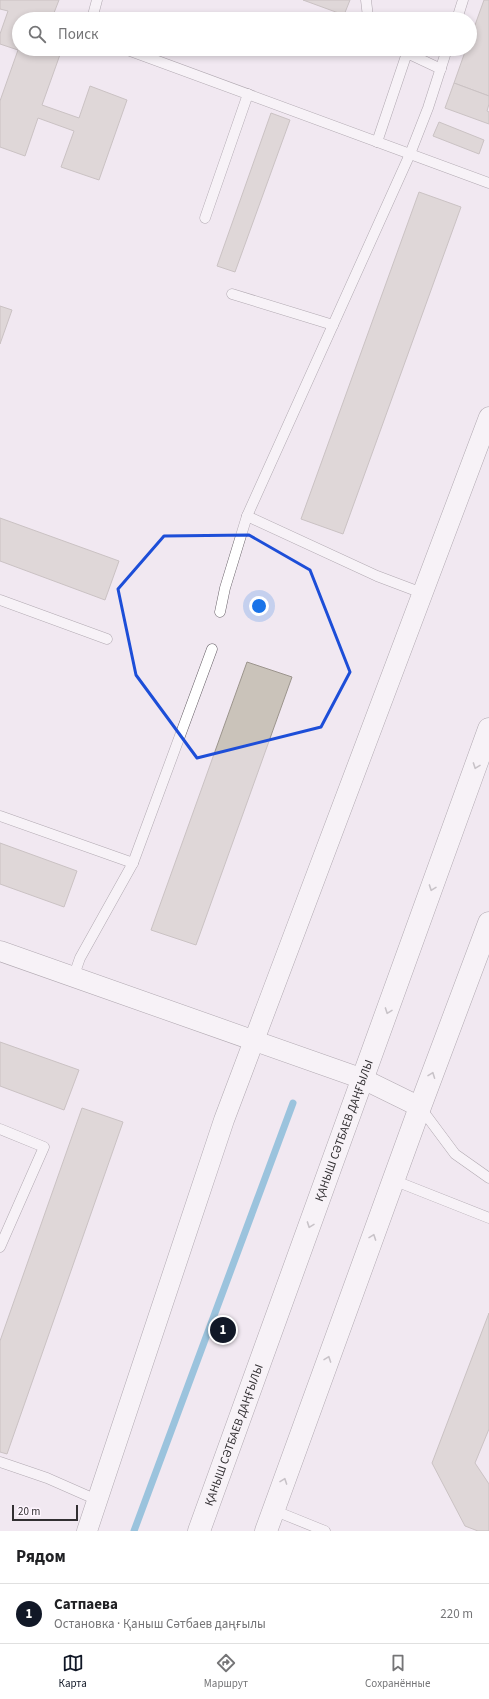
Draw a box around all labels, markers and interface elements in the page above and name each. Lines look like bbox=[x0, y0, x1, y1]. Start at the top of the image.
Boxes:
search box bbox=[12, 12, 477, 56]
icon: search bbox=[26, 23, 48, 45]
text: Поиск bbox=[58, 24, 99, 45]
your location bbox=[249, 596, 269, 616]
one-way arrow bbox=[472, 762, 480, 769]
one-way arrow bbox=[428, 885, 436, 892]
one-way arrow bbox=[384, 1007, 392, 1014]
street label: ҚАНЫШ СӘТБАЕВ ДАҢҒЫЛЫ bbox=[311, 1057, 378, 1204]
one-way arrow bbox=[427, 1072, 435, 1079]
one-way arrow bbox=[307, 1221, 315, 1228]
one-way arrow bbox=[368, 1233, 376, 1240]
pin: 1 bbox=[210, 1315, 236, 1345]
one-way arrow bbox=[324, 1356, 332, 1363]
street label: ҚАНЫШ СӘТБАЕВ ДАҢҒЫЛЫ bbox=[201, 1362, 268, 1509]
one-way arrow bbox=[279, 1478, 287, 1485]
scale bar bbox=[12, 1503, 78, 1522]
text: 20 m bbox=[18, 1504, 40, 1519]
text: Рядом bbox=[16, 1545, 66, 1569]
text: Сатпаева bbox=[54, 1594, 118, 1615]
text: 1 bbox=[26, 1605, 32, 1623]
text: 220 m bbox=[440, 1605, 473, 1623]
text: Остановка · Қаныш Сәтбаев даңғылы bbox=[54, 1615, 266, 1633]
tab: Карта bbox=[59, 1652, 87, 1691]
tab: Маршрут bbox=[204, 1652, 248, 1691]
tab: Сохранённые bbox=[365, 1652, 430, 1691]

